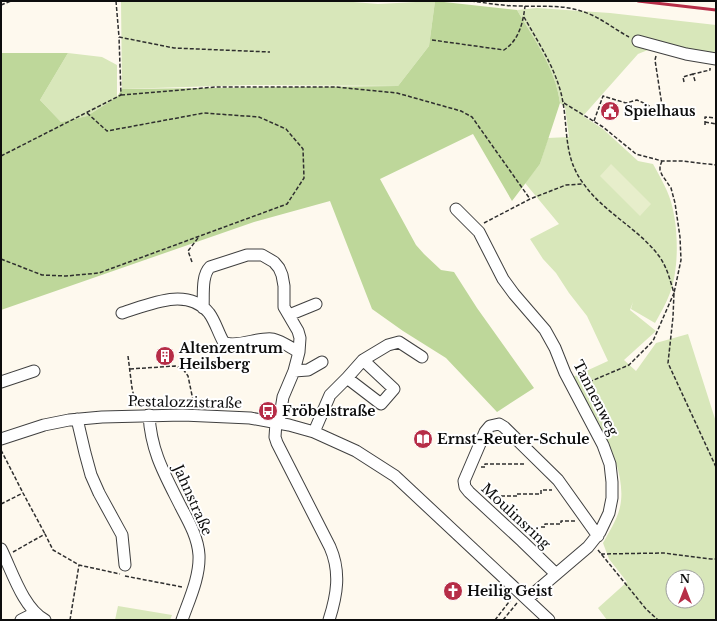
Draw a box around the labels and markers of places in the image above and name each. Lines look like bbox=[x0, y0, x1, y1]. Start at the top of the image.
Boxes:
public building icon: Spielhaus bbox=[599, 100, 621, 122]
place label: Spielhaus bbox=[624, 102, 696, 120]
place label: Altenzentrum Heilsberg bbox=[178, 339, 284, 373]
building icon: Altenzentrum Heilsberg bbox=[154, 345, 176, 367]
bus stop icon: Fröbelstraße bbox=[257, 400, 279, 422]
place label: Fröbelstraße bbox=[282, 402, 375, 420]
library icon: Ernst-Reuter-Schule bbox=[412, 428, 434, 450]
place label: Ernst-Reuter-Schule bbox=[437, 430, 590, 448]
church icon: Heilig Geist bbox=[442, 580, 464, 602]
place label: Heilig Geist bbox=[467, 582, 553, 600]

